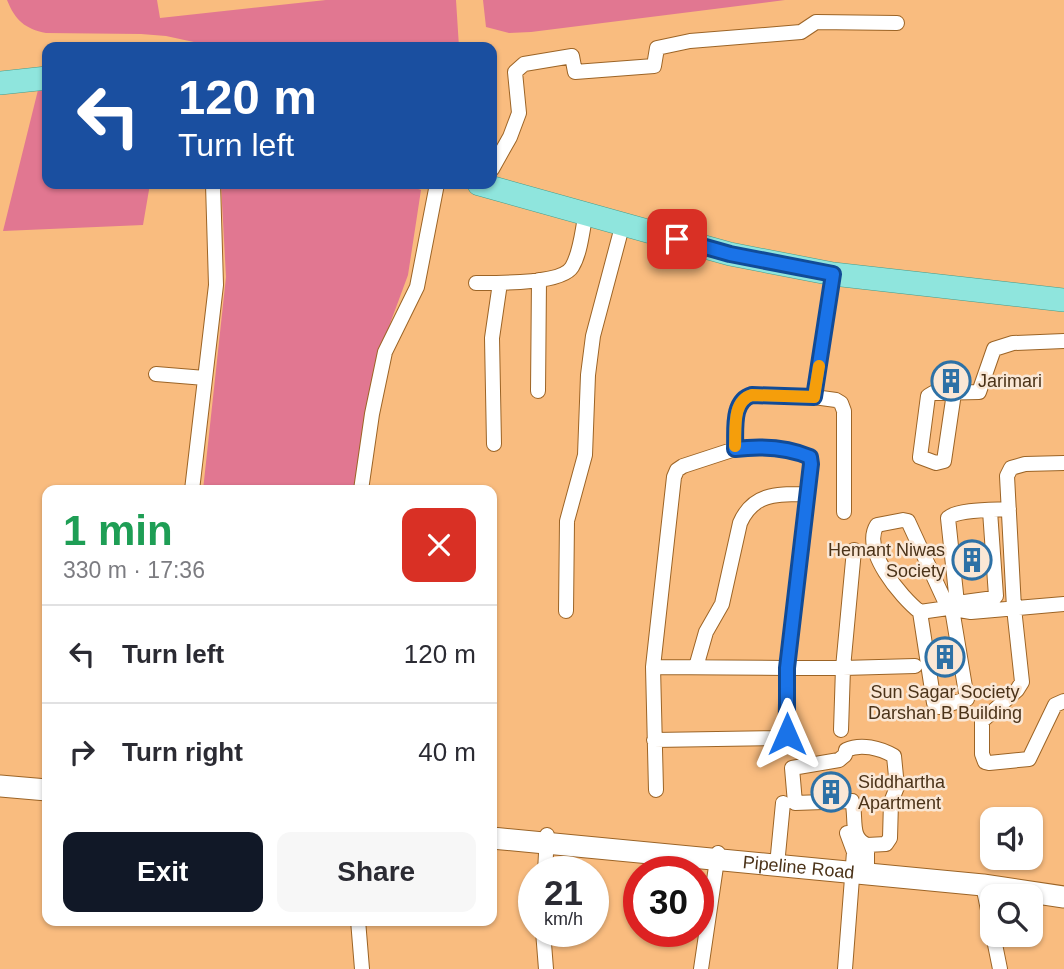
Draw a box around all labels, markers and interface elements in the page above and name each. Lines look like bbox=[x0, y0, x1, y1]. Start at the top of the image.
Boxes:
icon: left bbox=[63, 70, 154, 161]
text: 120 m bbox=[178, 70, 317, 124]
text: Turn left bbox=[178, 127, 294, 163]
pin bbox=[647, 209, 707, 269]
icon: arrive bbox=[658, 220, 696, 258]
building icon: Jarimari bbox=[930, 360, 972, 402]
place label: Jarimari bbox=[978, 371, 1042, 391]
text: 1 min bbox=[63, 507, 173, 554]
button: close bbox=[402, 508, 476, 582]
building icon: Hemant Niwas Society bbox=[951, 539, 993, 581]
place label: Hemant Niwas Society bbox=[828, 540, 945, 581]
text: 330 m · 17:36 bbox=[63, 557, 205, 583]
icon: left bbox=[63, 635, 101, 673]
building icon: Sun Sagar Society Darshan B Building bbox=[924, 636, 966, 678]
text: Turn left bbox=[122, 639, 224, 669]
text: 120 m bbox=[404, 639, 476, 669]
place label: Sun Sagar Society Darshan B Building bbox=[868, 682, 1022, 723]
position arrow bbox=[750, 697, 824, 771]
icon: right bbox=[63, 733, 101, 771]
text: Turn right bbox=[122, 737, 243, 767]
text: 40 m bbox=[418, 737, 476, 767]
building icon: Siddhartha Apartment bbox=[810, 771, 852, 813]
place label: Siddhartha Apartment bbox=[858, 772, 946, 813]
map controls bbox=[980, 807, 1043, 947]
button: sound bbox=[980, 807, 1043, 870]
button: Exit bbox=[63, 832, 263, 912]
button: Share bbox=[277, 832, 476, 912]
street label: Pipeline Road bbox=[742, 852, 855, 883]
speed limit sign: 30 bbox=[623, 856, 714, 947]
text: 21 bbox=[544, 873, 583, 912]
button: search bbox=[980, 884, 1043, 947]
text: km/h bbox=[544, 909, 583, 929]

